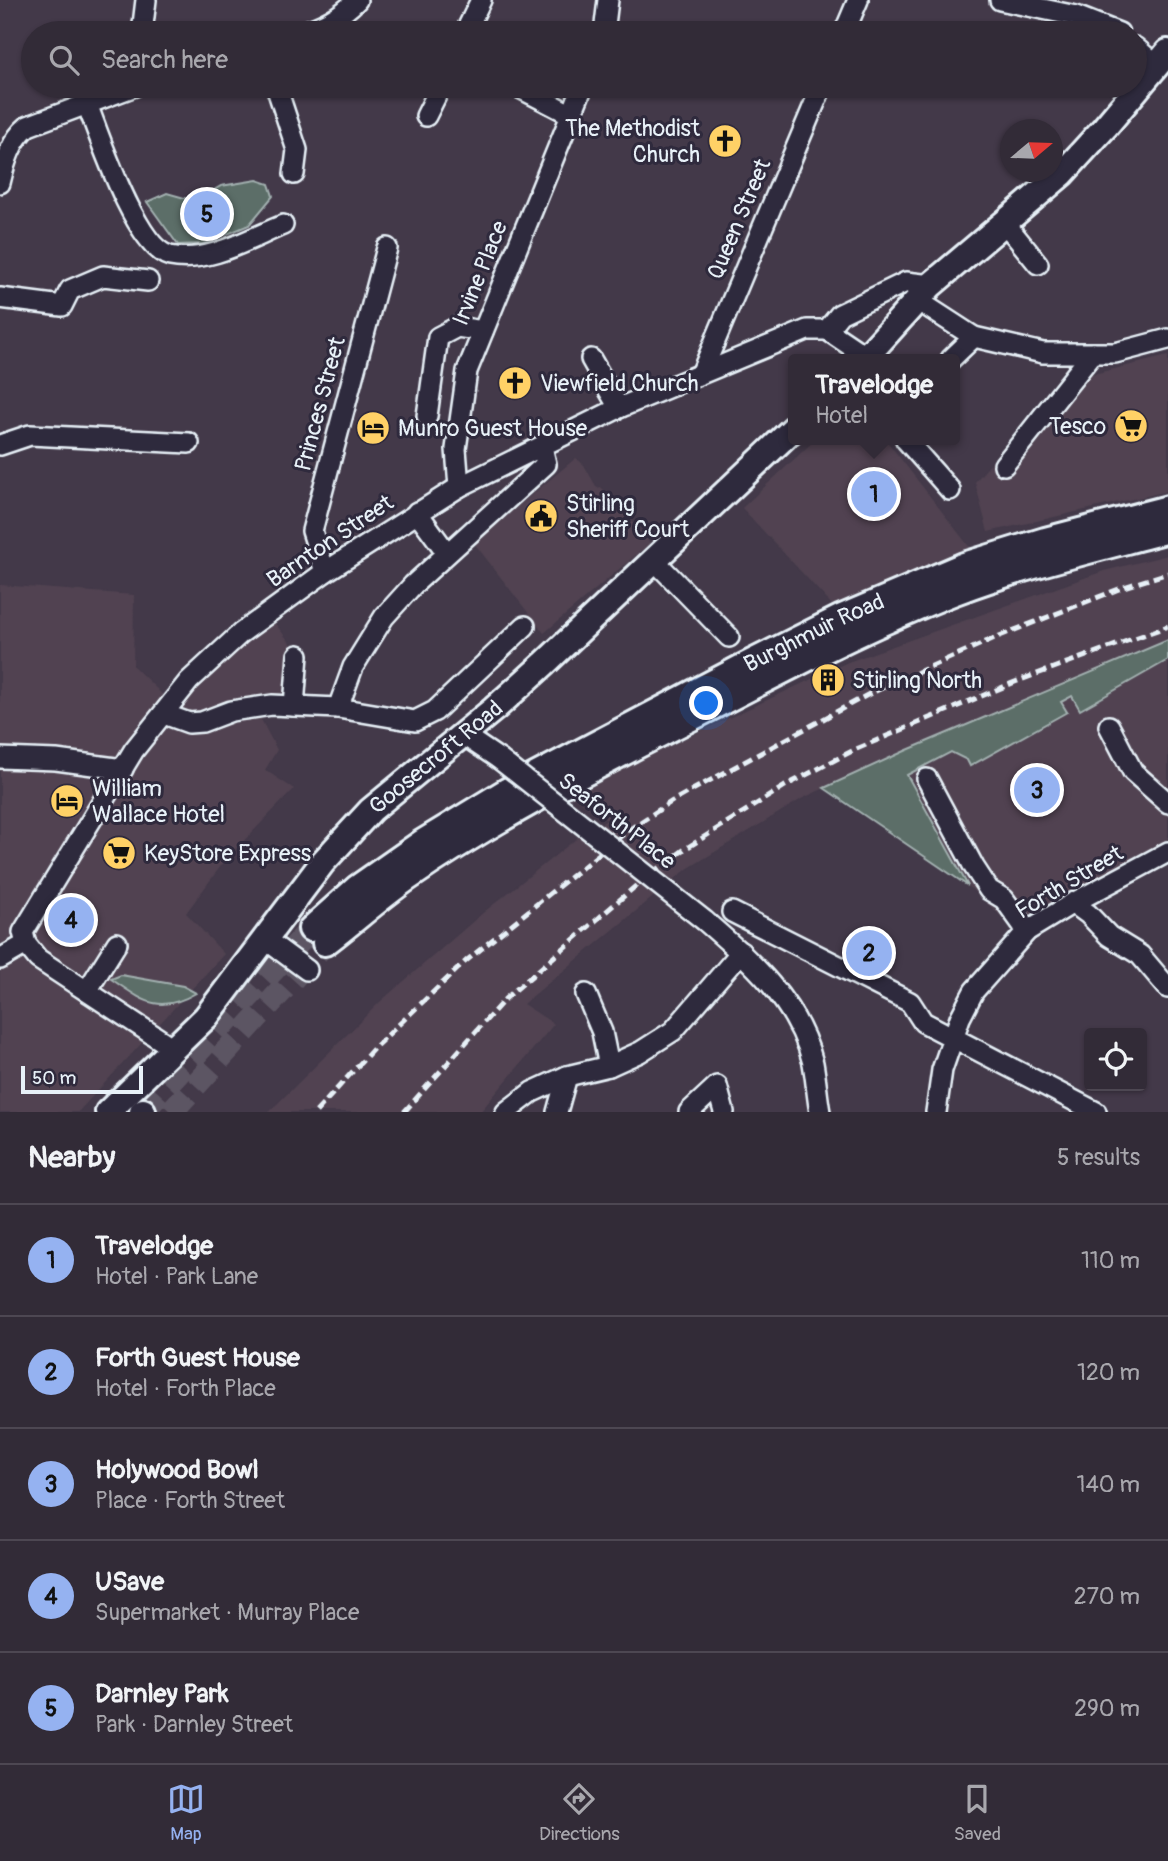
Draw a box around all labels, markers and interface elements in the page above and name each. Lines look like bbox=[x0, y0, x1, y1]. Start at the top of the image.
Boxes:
search box bbox=[21, 21, 1147, 98]
icon: search bbox=[45, 41, 83, 79]
text: Search here bbox=[101, 44, 228, 76]
place label: The Methodist Church bbox=[565, 114, 701, 169]
north arrow bbox=[1000, 119, 1063, 182]
church icon: The Methodist Church bbox=[706, 122, 744, 160]
street label: Queen Street bbox=[701, 154, 778, 284]
pin: 5 bbox=[184, 188, 230, 240]
street label: Irvine Place bbox=[446, 216, 514, 329]
street label: Princes Street bbox=[288, 333, 352, 474]
popup bbox=[788, 354, 960, 445]
church icon: Viewfield Church bbox=[496, 364, 534, 402]
place label: Viewfield Church bbox=[540, 369, 698, 398]
text: Travelodge bbox=[815, 369, 933, 401]
text: Hotel bbox=[815, 401, 868, 430]
supermarket icon: Tesco bbox=[1112, 407, 1150, 445]
hotel icon: Munro Guest House bbox=[354, 409, 392, 447]
place label: Tesco bbox=[1049, 412, 1106, 441]
place label: Munro Guest House bbox=[398, 414, 588, 443]
pin: 1 bbox=[851, 468, 897, 520]
street label: Barnton Street bbox=[261, 488, 399, 594]
place label: Stirling Sheriff Court bbox=[566, 489, 690, 544]
public building icon: Stirling Sheriff Court bbox=[522, 497, 560, 535]
street label: Burghmuir Road bbox=[739, 586, 888, 678]
building icon: Stirling North bbox=[809, 661, 847, 699]
place label: Stirling North bbox=[852, 666, 982, 695]
your location bbox=[689, 686, 723, 720]
street label: Goosecroft Road bbox=[363, 694, 509, 820]
pin: 3 bbox=[1014, 764, 1060, 816]
street label: Seaforth Place bbox=[553, 766, 682, 876]
place label: William Wallace Hotel bbox=[92, 774, 225, 829]
hotel icon: William Wallace Hotel bbox=[48, 782, 86, 820]
supermarket icon: KeyStore Express bbox=[100, 834, 138, 872]
street label: Forth Street bbox=[1010, 838, 1129, 926]
place label: KeyStore Express bbox=[144, 839, 311, 868]
pin: 4 bbox=[48, 894, 94, 946]
pin: 2 bbox=[846, 927, 892, 979]
map controls bbox=[1084, 1028, 1147, 1091]
button: locate bbox=[1084, 1028, 1147, 1091]
scale bar bbox=[21, 1063, 144, 1095]
text: 50 m bbox=[32, 1066, 76, 1090]
text: Nearby bbox=[28, 1139, 115, 1176]
text: 5 results bbox=[1057, 1143, 1140, 1172]
text: Travelodge bbox=[95, 1230, 213, 1262]
text: 1 bbox=[47, 1246, 56, 1275]
text: 110 m bbox=[1081, 1246, 1140, 1275]
text: Hotel · Park Lane bbox=[95, 1262, 258, 1291]
text: Forth Guest House bbox=[95, 1342, 300, 1374]
text: 2 bbox=[45, 1358, 57, 1387]
text: 120 m bbox=[1077, 1358, 1140, 1387]
text: Hotel · Forth Place bbox=[95, 1374, 276, 1403]
text: Holywood Bowl bbox=[95, 1454, 259, 1486]
text: 3 bbox=[45, 1470, 57, 1499]
text: 140 m bbox=[1077, 1470, 1140, 1499]
text: Place · Forth Street bbox=[95, 1486, 285, 1515]
text: USave bbox=[95, 1566, 164, 1598]
text: 4 bbox=[44, 1582, 58, 1611]
text: 270 m bbox=[1074, 1582, 1140, 1611]
text: Supermarket · Murray Place bbox=[95, 1598, 359, 1627]
text: Darnley Park bbox=[95, 1678, 229, 1710]
text: 5 bbox=[45, 1694, 57, 1723]
text: 290 m bbox=[1074, 1694, 1140, 1723]
text: Park · Darnley Street bbox=[95, 1710, 293, 1739]
tab: Map bbox=[167, 1780, 205, 1846]
tab: Directions bbox=[539, 1780, 620, 1846]
tab: Saved bbox=[954, 1780, 1001, 1846]

